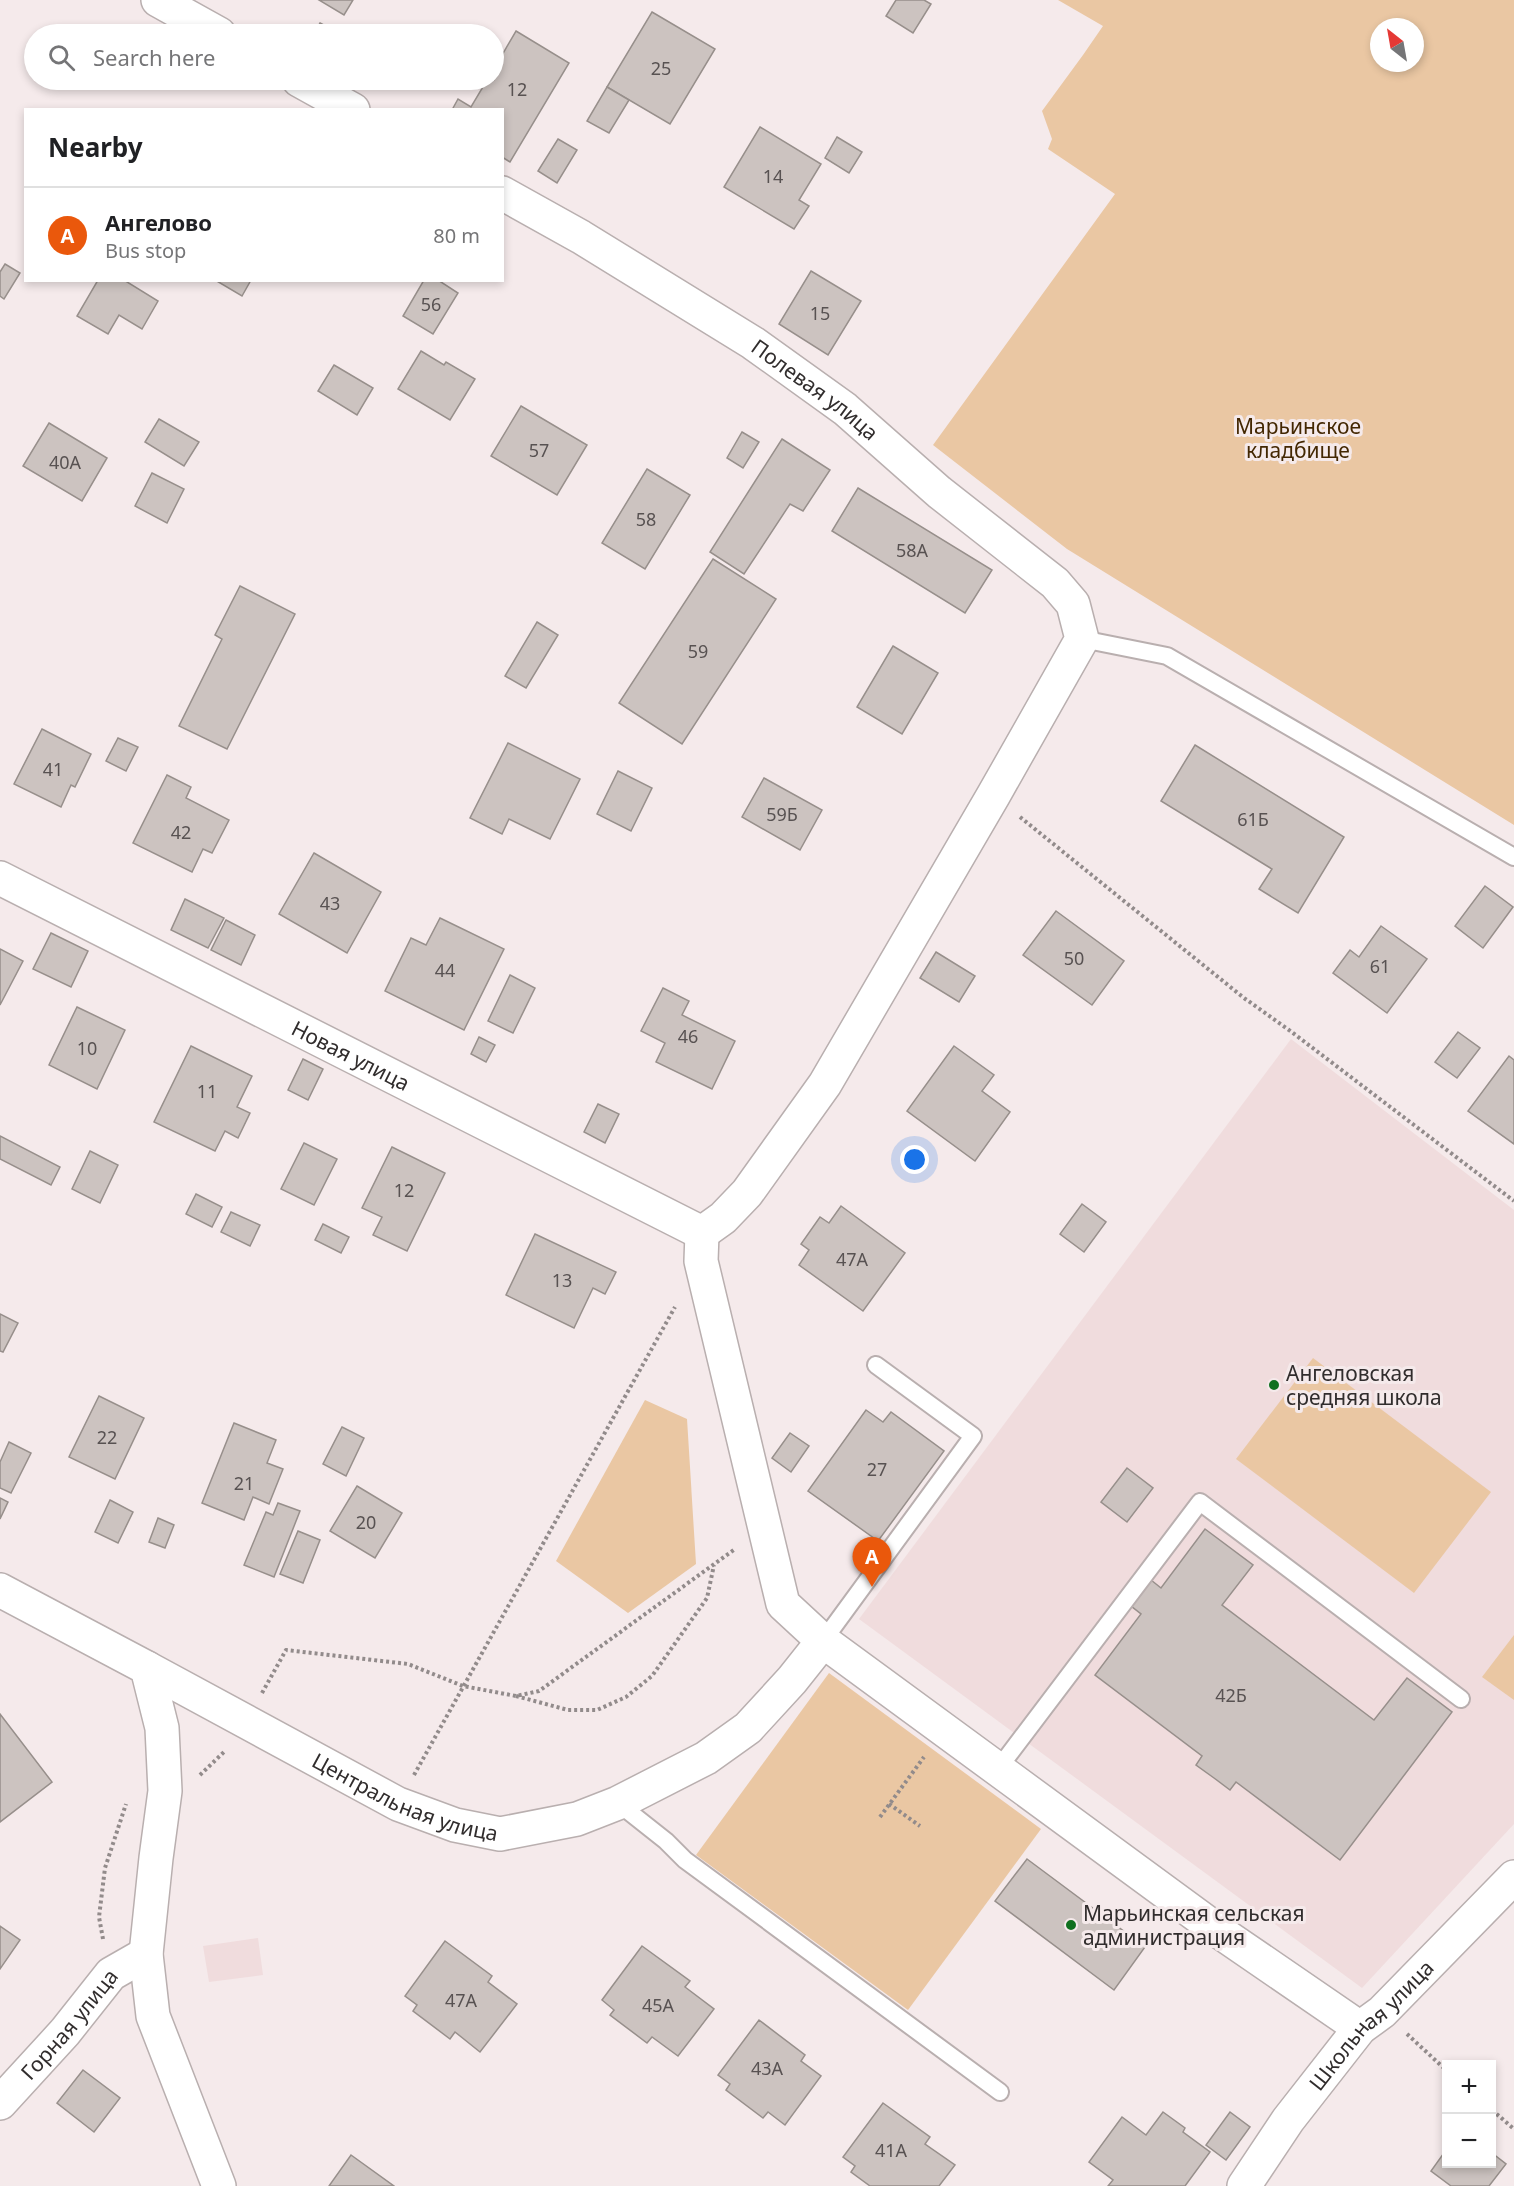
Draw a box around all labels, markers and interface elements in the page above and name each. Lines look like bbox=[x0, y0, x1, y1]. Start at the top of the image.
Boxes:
north arrow bbox=[1370, 18, 1424, 72]
search box bbox=[24, 24, 504, 90]
icon: search bbox=[45, 41, 78, 74]
text: Search here bbox=[93, 42, 215, 72]
house number: 25 bbox=[651, 56, 671, 80]
house number: 12 bbox=[507, 77, 527, 101]
text: Nearby bbox=[48, 129, 143, 165]
house number: 14 bbox=[763, 164, 783, 188]
text: Ангелово bbox=[105, 207, 212, 237]
text: A bbox=[61, 222, 74, 249]
text: 80 m bbox=[433, 222, 480, 249]
text: Bus stop bbox=[105, 237, 186, 264]
house number: 56 bbox=[421, 292, 441, 316]
house number: 15 bbox=[810, 301, 830, 325]
street label: Полевая улица bbox=[746, 332, 885, 446]
park label: Марьинское кладбище bbox=[1235, 412, 1361, 464]
house number: 57 bbox=[529, 438, 549, 462]
house number: 40А bbox=[49, 450, 82, 474]
house number: 58 bbox=[636, 507, 656, 531]
house number: 58А bbox=[896, 538, 929, 562]
house number: 59 bbox=[688, 639, 708, 663]
house number: 41 bbox=[43, 757, 63, 781]
house number: 59Б bbox=[766, 802, 798, 826]
house number: 61Б bbox=[1237, 807, 1269, 831]
house number: 42 bbox=[171, 820, 191, 844]
house number: 43 bbox=[320, 891, 340, 915]
house number: 50 bbox=[1064, 946, 1084, 970]
house number: 61 bbox=[1370, 954, 1390, 978]
house number: 44 bbox=[435, 958, 455, 982]
street label: Новая улица bbox=[287, 1014, 414, 1097]
house number: 46 bbox=[678, 1024, 698, 1048]
house number: 10 bbox=[77, 1036, 97, 1060]
house number: 11 bbox=[197, 1079, 217, 1103]
your location bbox=[900, 1145, 929, 1174]
house number: 12 bbox=[394, 1178, 414, 1202]
house number: 47А bbox=[836, 1247, 869, 1271]
house number: 13 bbox=[552, 1268, 572, 1292]
place label: Ангеловская средняя школа bbox=[1286, 1359, 1442, 1411]
marker: Ангеловская средняя школа bbox=[1267, 1378, 1281, 1392]
house number: 22 bbox=[97, 1425, 117, 1449]
house number: 27 bbox=[867, 1457, 887, 1481]
house number: 21 bbox=[234, 1471, 254, 1495]
house number: 20 bbox=[356, 1510, 376, 1534]
pin: A bbox=[852, 1538, 892, 1587]
house number: 42Б bbox=[1215, 1683, 1247, 1707]
street label: Центральная улица bbox=[307, 1746, 501, 1847]
place label: Марьинская сельская администрация bbox=[1083, 1899, 1305, 1951]
marker: Марьинская сельская администрация bbox=[1064, 1918, 1078, 1932]
street label: Школьная улица bbox=[1303, 1954, 1439, 2096]
street label: Горная улица bbox=[14, 1963, 124, 2085]
house number: 47А bbox=[445, 1988, 478, 2012]
house number: 45А bbox=[642, 1993, 675, 2017]
house number: 43А bbox=[751, 2056, 784, 2080]
map controls bbox=[1442, 2060, 1496, 2168]
button: + bbox=[1442, 2060, 1496, 2114]
button: − bbox=[1442, 2114, 1496, 2168]
house number: 41А bbox=[875, 2138, 908, 2162]

